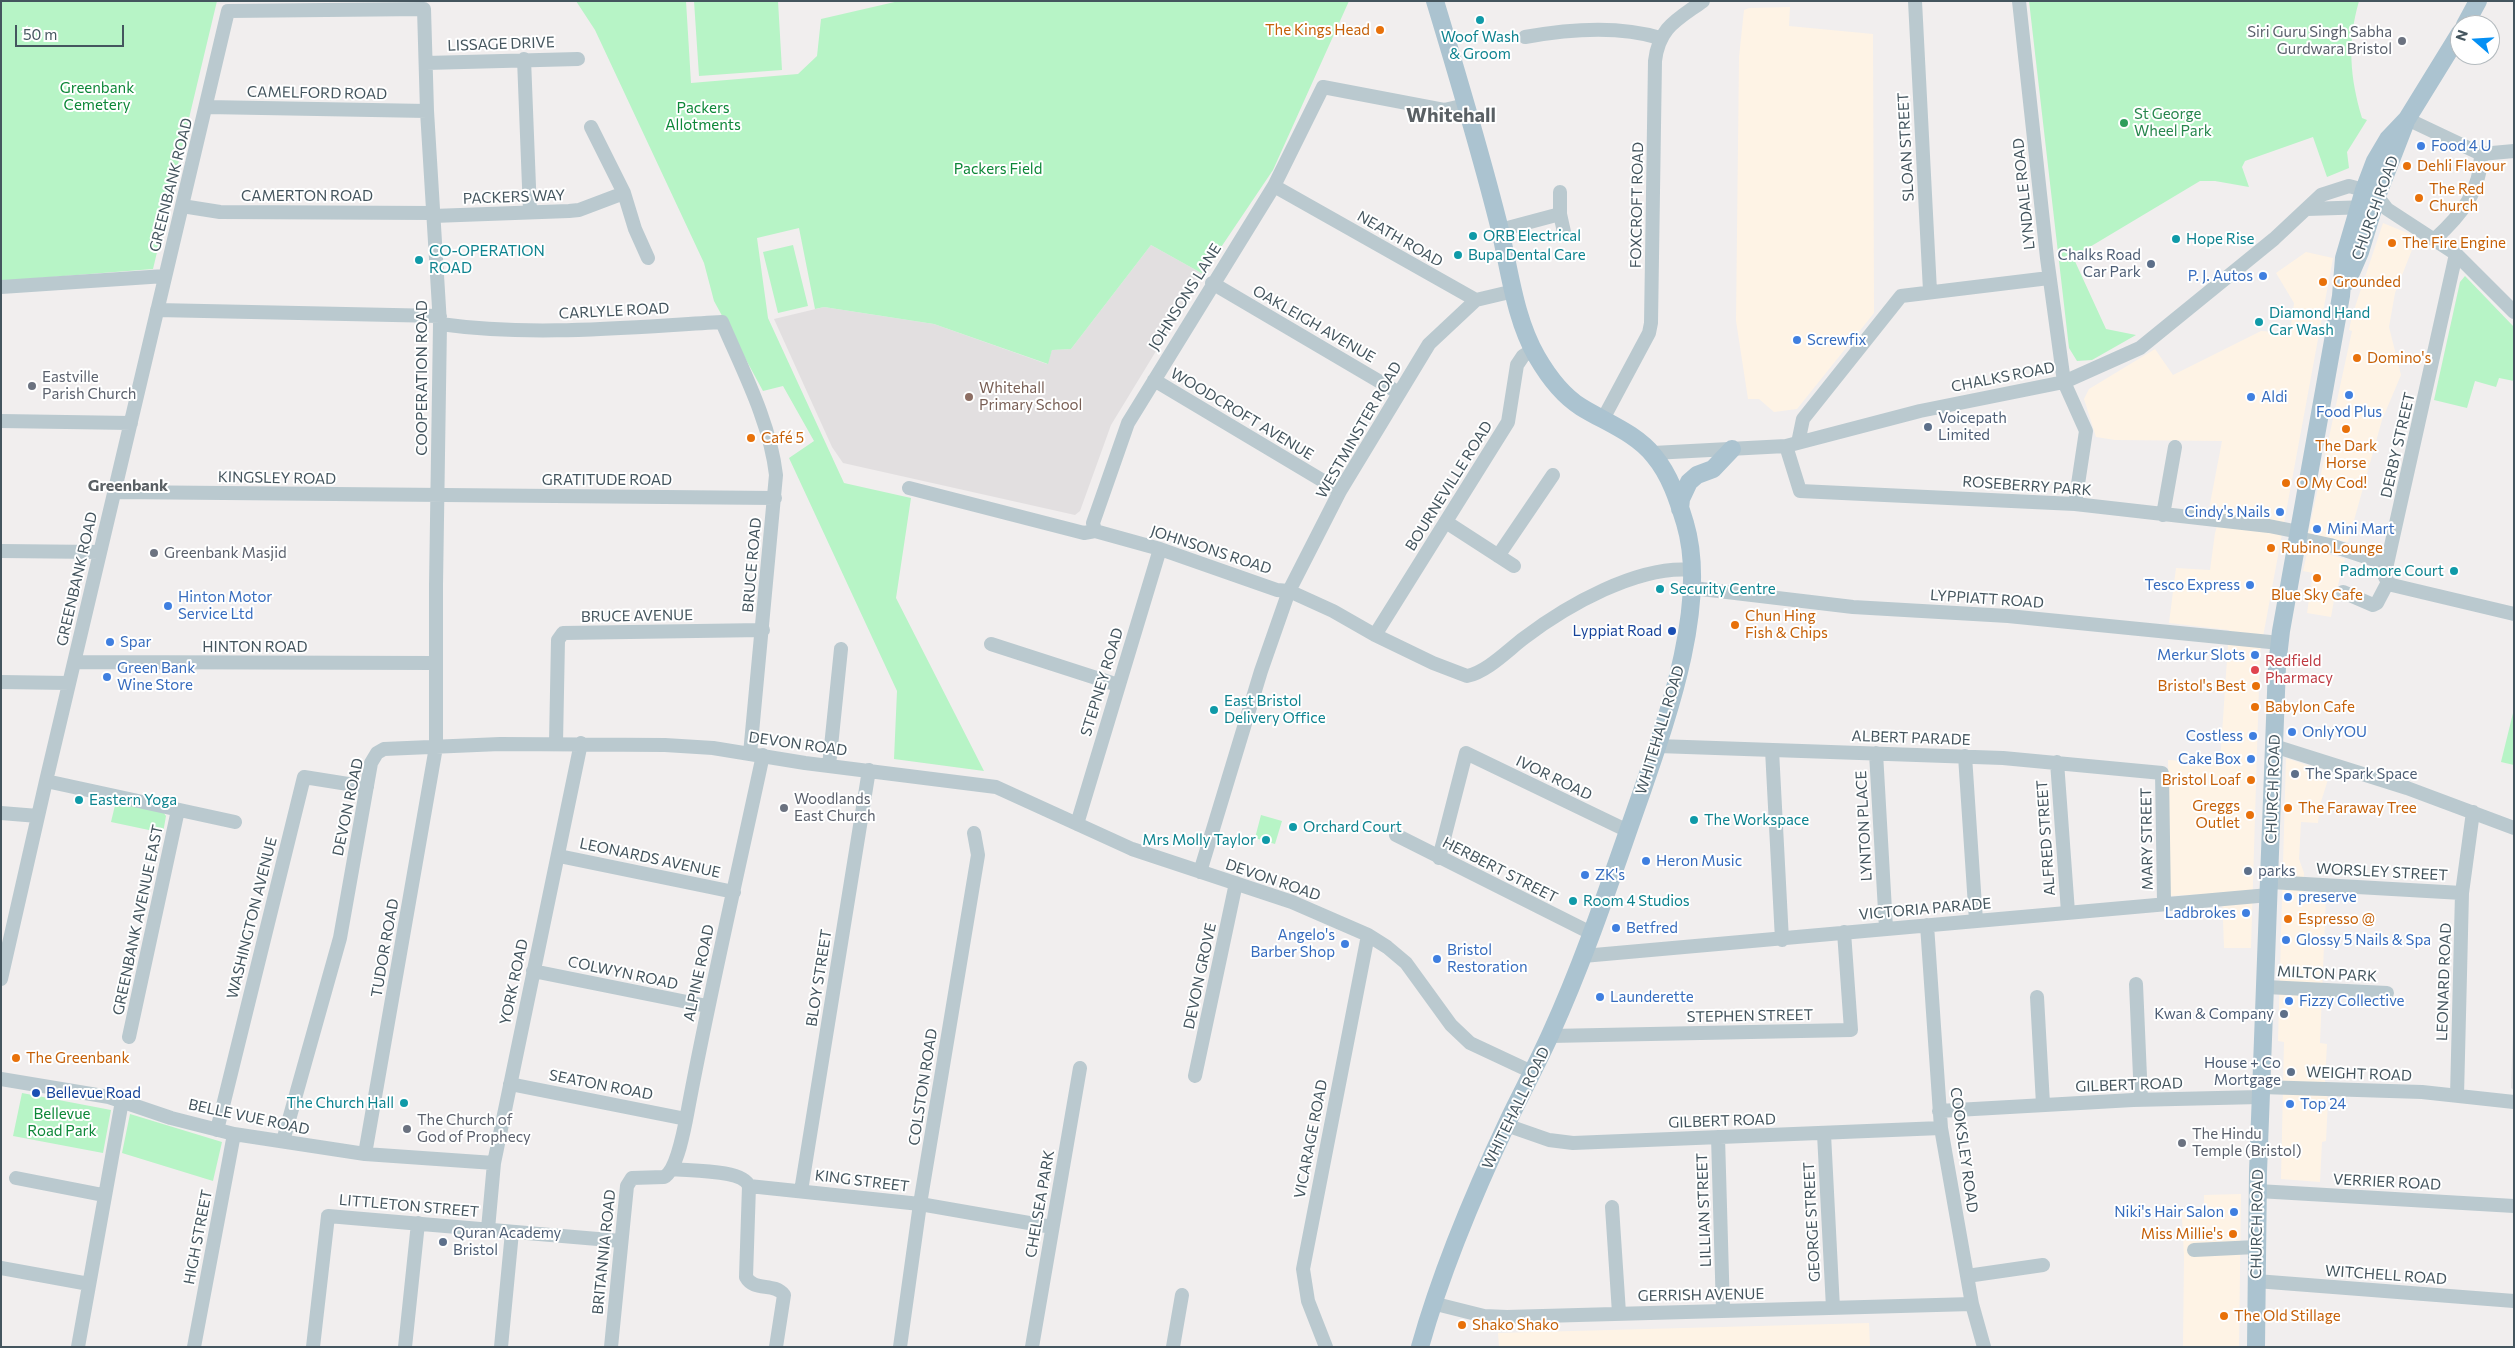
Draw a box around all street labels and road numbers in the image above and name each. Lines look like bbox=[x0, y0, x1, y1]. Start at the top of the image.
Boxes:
street label: LISSAGE DRIVE bbox=[447, 33, 555, 55]
street label: CAMELFORD ROAD bbox=[247, 83, 387, 103]
street label: SLOAN STREET bbox=[1894, 92, 1918, 202]
street label: GREENBANK ROAD bbox=[146, 116, 196, 254]
street label: LYNDALE ROAD bbox=[2009, 137, 2039, 251]
street label: FOXCROFT ROAD bbox=[1627, 142, 1647, 268]
street label: CHURCH ROAD bbox=[2348, 153, 2402, 263]
street label: PACKERS WAY bbox=[462, 186, 566, 208]
street label: CAMERTON ROAD bbox=[241, 187, 373, 205]
street label: NEATH ROAD bbox=[1354, 207, 1446, 271]
street label: JOHNSONS LANE bbox=[1145, 240, 1225, 354]
street label: OAKLEIGH AVENUE bbox=[1249, 282, 1379, 366]
street label: CARLYLE ROAD bbox=[558, 299, 670, 323]
street label: COOPERATION ROAD bbox=[413, 300, 431, 456]
street label: WESTMINSTER ROAD bbox=[1312, 358, 1406, 502]
street label: CHALKS ROAD bbox=[1950, 358, 2056, 396]
street label: WOODCROFT AVENUE bbox=[1167, 364, 1317, 464]
street label: DERBY STREET bbox=[2377, 390, 2419, 500]
street label: BOURNEVILLE ROAD bbox=[1402, 418, 1496, 554]
street label: KINGSLEY ROAD bbox=[218, 468, 336, 488]
street label: GRATITUDE ROAD bbox=[542, 471, 672, 489]
street label: ROSEBERRY PARK bbox=[1962, 472, 2092, 500]
street label: GREENBANK ROAD bbox=[53, 510, 101, 648]
street label: BRUCE ROAD bbox=[739, 517, 765, 613]
street label: JOHNSONS ROAD bbox=[1148, 522, 1274, 578]
street label: LYPPIATT ROAD bbox=[1930, 586, 2044, 612]
street label: BRUCE AVENUE bbox=[581, 606, 693, 626]
street label: STEPNEY ROAD bbox=[1077, 626, 1127, 738]
street label: HINTON ROAD bbox=[202, 638, 308, 656]
street label: WHITEHALL ROAD bbox=[1632, 663, 1688, 797]
street label: ALBERT PARADE bbox=[1851, 727, 1971, 749]
street label: DEVON ROAD bbox=[748, 728, 848, 760]
street label: CHURCH ROAD bbox=[2262, 734, 2284, 844]
street label: IVOR ROAD bbox=[1513, 752, 1595, 804]
street label: DEVON ROAD bbox=[329, 757, 367, 857]
street label: LYNTON PLACE bbox=[1852, 770, 1876, 882]
street label: ALFRED STREET bbox=[2033, 779, 2059, 897]
street label: MARY STREET bbox=[2137, 787, 2157, 891]
street label: GREENBANK AVENUE EAST bbox=[109, 823, 167, 1017]
street label: HERBERT STREET bbox=[1439, 833, 1561, 907]
street label: LEONARDS AVENUE bbox=[578, 834, 722, 882]
street label: WASHINGTON AVENUE bbox=[223, 835, 281, 1001]
street label: DEVON ROAD bbox=[1223, 855, 1323, 905]
street label: WORSLEY STREET bbox=[2316, 860, 2448, 884]
street label: VICTORIA PARADE bbox=[1858, 894, 1992, 924]
street label: TUDOR ROAD bbox=[367, 897, 403, 999]
street label: DEVON GROVE bbox=[1180, 921, 1220, 1031]
street label: ALPINE ROAD bbox=[680, 923, 718, 1023]
street label: LEONARD ROAD bbox=[2433, 923, 2455, 1041]
street label: BLOY STREET bbox=[802, 928, 836, 1028]
street label: YORK ROAD bbox=[496, 937, 532, 1027]
street label: COLWYN ROAD bbox=[566, 953, 680, 993]
street label: MILTON PARK bbox=[2276, 962, 2378, 986]
street label: STEPHEN STREET bbox=[1687, 1006, 1813, 1026]
street label: COLSTON ROAD bbox=[905, 1027, 941, 1147]
street label: WHITEHALL ROAD bbox=[1479, 1044, 1553, 1172]
street label: WEIGHT ROAD bbox=[2306, 1063, 2412, 1085]
street label: SEATON ROAD bbox=[548, 1066, 654, 1104]
street label: GILBERT ROAD bbox=[2075, 1074, 2183, 1096]
street label: VICARAGE ROAD bbox=[1291, 1078, 1331, 1200]
street label: COOKSLEY ROAD bbox=[1946, 1086, 1982, 1214]
street label: BELLE VUE ROAD bbox=[187, 1095, 311, 1139]
street label: GILBERT ROAD bbox=[1668, 1110, 1776, 1132]
street label: CHELSEA PARK bbox=[1022, 1149, 1058, 1259]
street label: LILLIAN STREET bbox=[1693, 1153, 1715, 1267]
street label: GEORGE STREET bbox=[1800, 1161, 1824, 1283]
street label: KING STREET bbox=[814, 1166, 910, 1196]
street label: CHURCH ROAD bbox=[2247, 1169, 2267, 1279]
street label: VERRIER ROAD bbox=[2332, 1170, 2442, 1194]
street label: HIGH STREET bbox=[180, 1188, 216, 1286]
street label: BRITANNIA ROAD bbox=[588, 1189, 620, 1315]
street label: LITTLETON STREET bbox=[338, 1191, 480, 1221]
street label: WITCHELL ROAD bbox=[2324, 1262, 2448, 1288]
street label: GERRISH AVENUE bbox=[1637, 1285, 1765, 1305]

